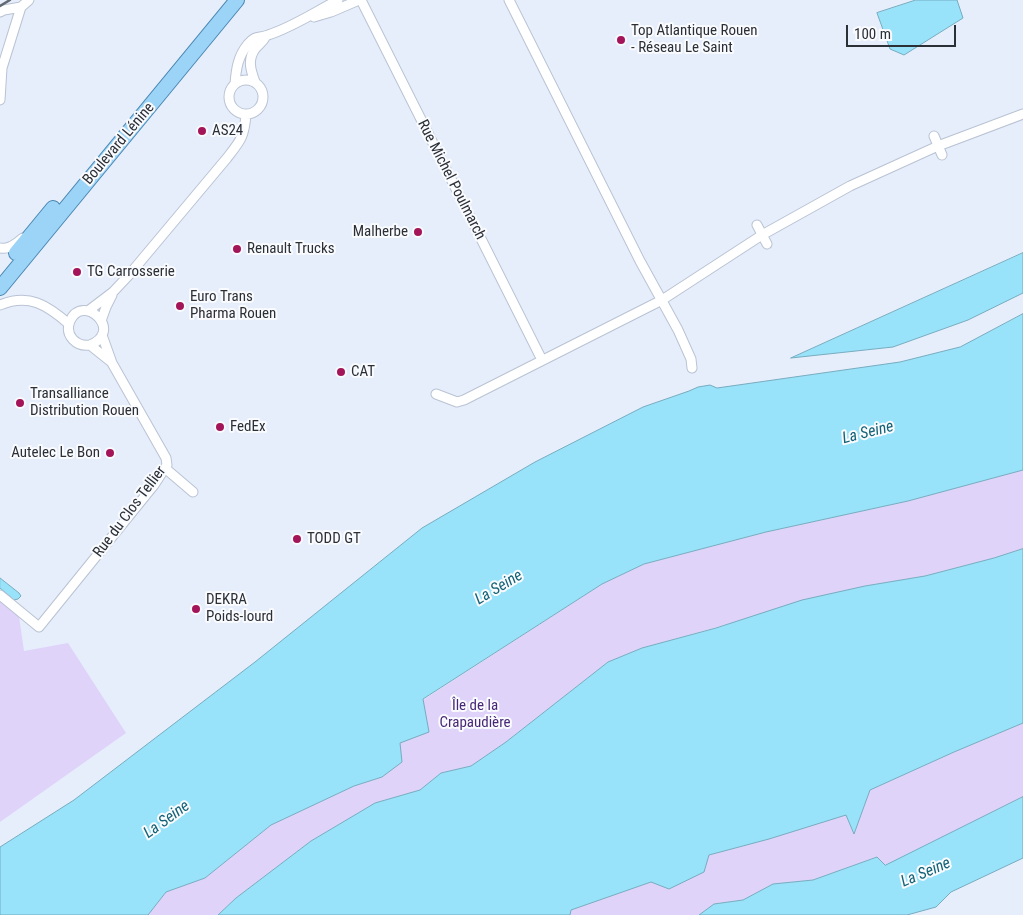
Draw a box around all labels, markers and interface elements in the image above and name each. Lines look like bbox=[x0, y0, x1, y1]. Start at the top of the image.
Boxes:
scale bar bbox=[848, 15, 958, 47]
place label: Top Atlantique Rouen - Réseau Le Saint bbox=[631, 22, 757, 57]
text: 100 m bbox=[854, 25, 891, 43]
marker: Top Atlantique Rouen - Réseau Le Saint bbox=[615, 34, 627, 46]
street label: Boulevard Lénine bbox=[80, 99, 158, 189]
street label: Rue Michel Poulmarch bbox=[413, 117, 489, 243]
place label: AS24 bbox=[212, 122, 243, 140]
marker: AS24 bbox=[196, 125, 208, 137]
place label: Malherbe bbox=[353, 223, 408, 241]
marker: Malherbe bbox=[412, 226, 424, 238]
place label: Renault Trucks bbox=[247, 240, 335, 258]
marker: Renault Trucks bbox=[231, 243, 243, 255]
place label: TG Carrosserie bbox=[87, 263, 175, 281]
marker: TG Carrosserie bbox=[71, 266, 83, 278]
place label: Euro Trans Pharma Rouen bbox=[190, 288, 276, 323]
marker: Euro Trans Pharma Rouen bbox=[174, 300, 186, 312]
place label: CAT bbox=[351, 363, 375, 381]
marker: CAT bbox=[335, 366, 347, 378]
place label: Transalliance Distribution Rouen bbox=[30, 385, 139, 420]
marker: Transalliance Distribution Rouen bbox=[14, 397, 26, 409]
water label: La Seine bbox=[840, 417, 896, 449]
place label: FedEx bbox=[230, 418, 266, 436]
marker: FedEx bbox=[214, 421, 226, 433]
place label: Autelec Le Bon bbox=[11, 444, 100, 462]
marker: Autelec Le Bon bbox=[104, 447, 116, 459]
street label: Rue du Clos Tellier bbox=[90, 463, 170, 561]
place label: TODD GT bbox=[307, 530, 361, 548]
marker: TODD GT bbox=[291, 533, 303, 545]
water label: La Seine bbox=[472, 566, 526, 610]
place label: DEKRA Poids-lourd bbox=[206, 591, 273, 626]
marker: DEKRA Poids-lourd bbox=[190, 603, 202, 615]
park label: Île de la Crapaudière bbox=[439, 697, 511, 732]
water label: La Seine bbox=[140, 797, 194, 843]
water label: La Seine bbox=[898, 854, 954, 892]

